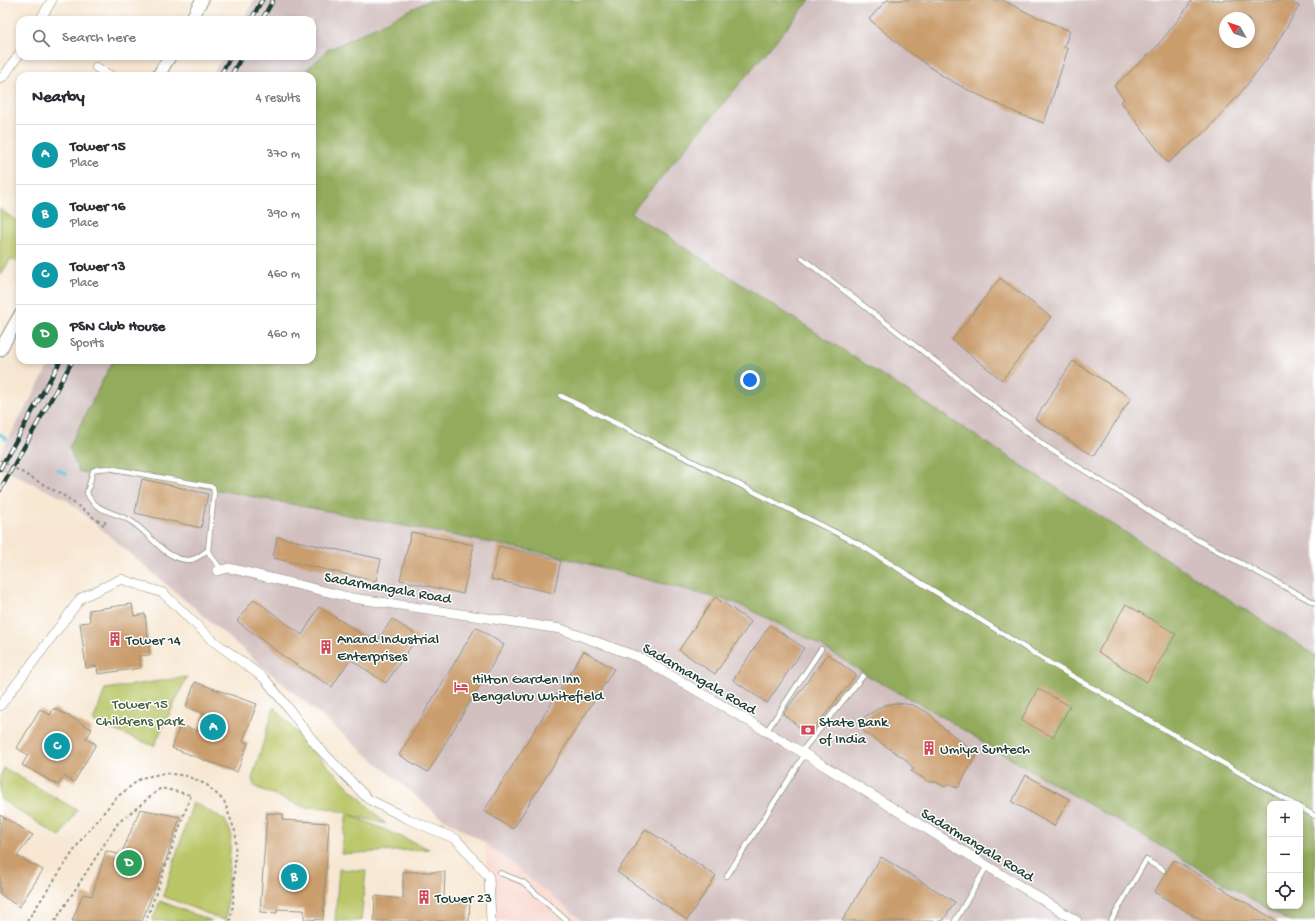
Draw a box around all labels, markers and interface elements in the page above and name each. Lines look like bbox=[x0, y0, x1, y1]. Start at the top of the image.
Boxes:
north arrow bbox=[1219, 12, 1255, 48]
search box bbox=[16, 16, 316, 60]
icon: search bbox=[30, 27, 52, 49]
text: Search here bbox=[62, 29, 136, 47]
text: Nearby bbox=[32, 88, 85, 108]
text: 4 results bbox=[256, 91, 300, 106]
text: Tower 15 bbox=[70, 138, 126, 156]
text: A bbox=[41, 147, 49, 162]
text: 370 m bbox=[267, 147, 300, 162]
text: Place bbox=[70, 156, 98, 171]
text: Tower 16 bbox=[70, 198, 125, 216]
text: B bbox=[42, 207, 48, 222]
text: 390 m bbox=[267, 207, 300, 222]
text: Place bbox=[70, 216, 98, 231]
text: Tower 13 bbox=[70, 258, 126, 276]
text: C bbox=[41, 267, 49, 282]
text: 460 m bbox=[268, 267, 300, 282]
text: Place bbox=[70, 276, 98, 291]
text: PSN Club House bbox=[70, 318, 165, 336]
text: D bbox=[41, 327, 49, 342]
text: 460 m bbox=[268, 327, 300, 342]
text: Sports bbox=[70, 336, 104, 351]
your location bbox=[740, 370, 760, 390]
street label: Sadarmangala Road bbox=[323, 569, 454, 609]
building icon: Tower 14 bbox=[107, 631, 123, 647]
place label: Anand Industrial Enterprises bbox=[337, 631, 439, 666]
place label: Tower 14 bbox=[125, 632, 181, 650]
building icon: Anand Industrial Enterprises bbox=[318, 639, 334, 655]
street label: Sadarmangala Road bbox=[639, 640, 760, 720]
place label: Hilton Garden Inn Bengaluru Whitefield bbox=[471, 671, 604, 706]
hotel icon: Hilton Garden Inn Bengaluru Whitefield bbox=[453, 679, 469, 695]
park label: Tower 15 Childrens park bbox=[96, 696, 186, 731]
pin: A bbox=[200, 712, 226, 742]
place label: State Bank of India bbox=[819, 714, 889, 749]
bank icon: State Bank of India bbox=[800, 722, 816, 738]
pin: C bbox=[44, 731, 70, 761]
building icon: Umiya Suntech bbox=[921, 740, 937, 756]
place label: Umiya Suntech bbox=[940, 741, 1030, 759]
map controls bbox=[1267, 801, 1303, 909]
button: + bbox=[1267, 801, 1303, 837]
street label: Sadarmangala Road bbox=[917, 805, 1038, 887]
button: − bbox=[1267, 837, 1303, 873]
pin: D bbox=[116, 848, 142, 878]
pin: B bbox=[281, 862, 307, 892]
button: locate bbox=[1267, 873, 1303, 909]
building icon: Tower 23 bbox=[416, 889, 432, 905]
place label: Tower 23 bbox=[434, 890, 492, 908]

